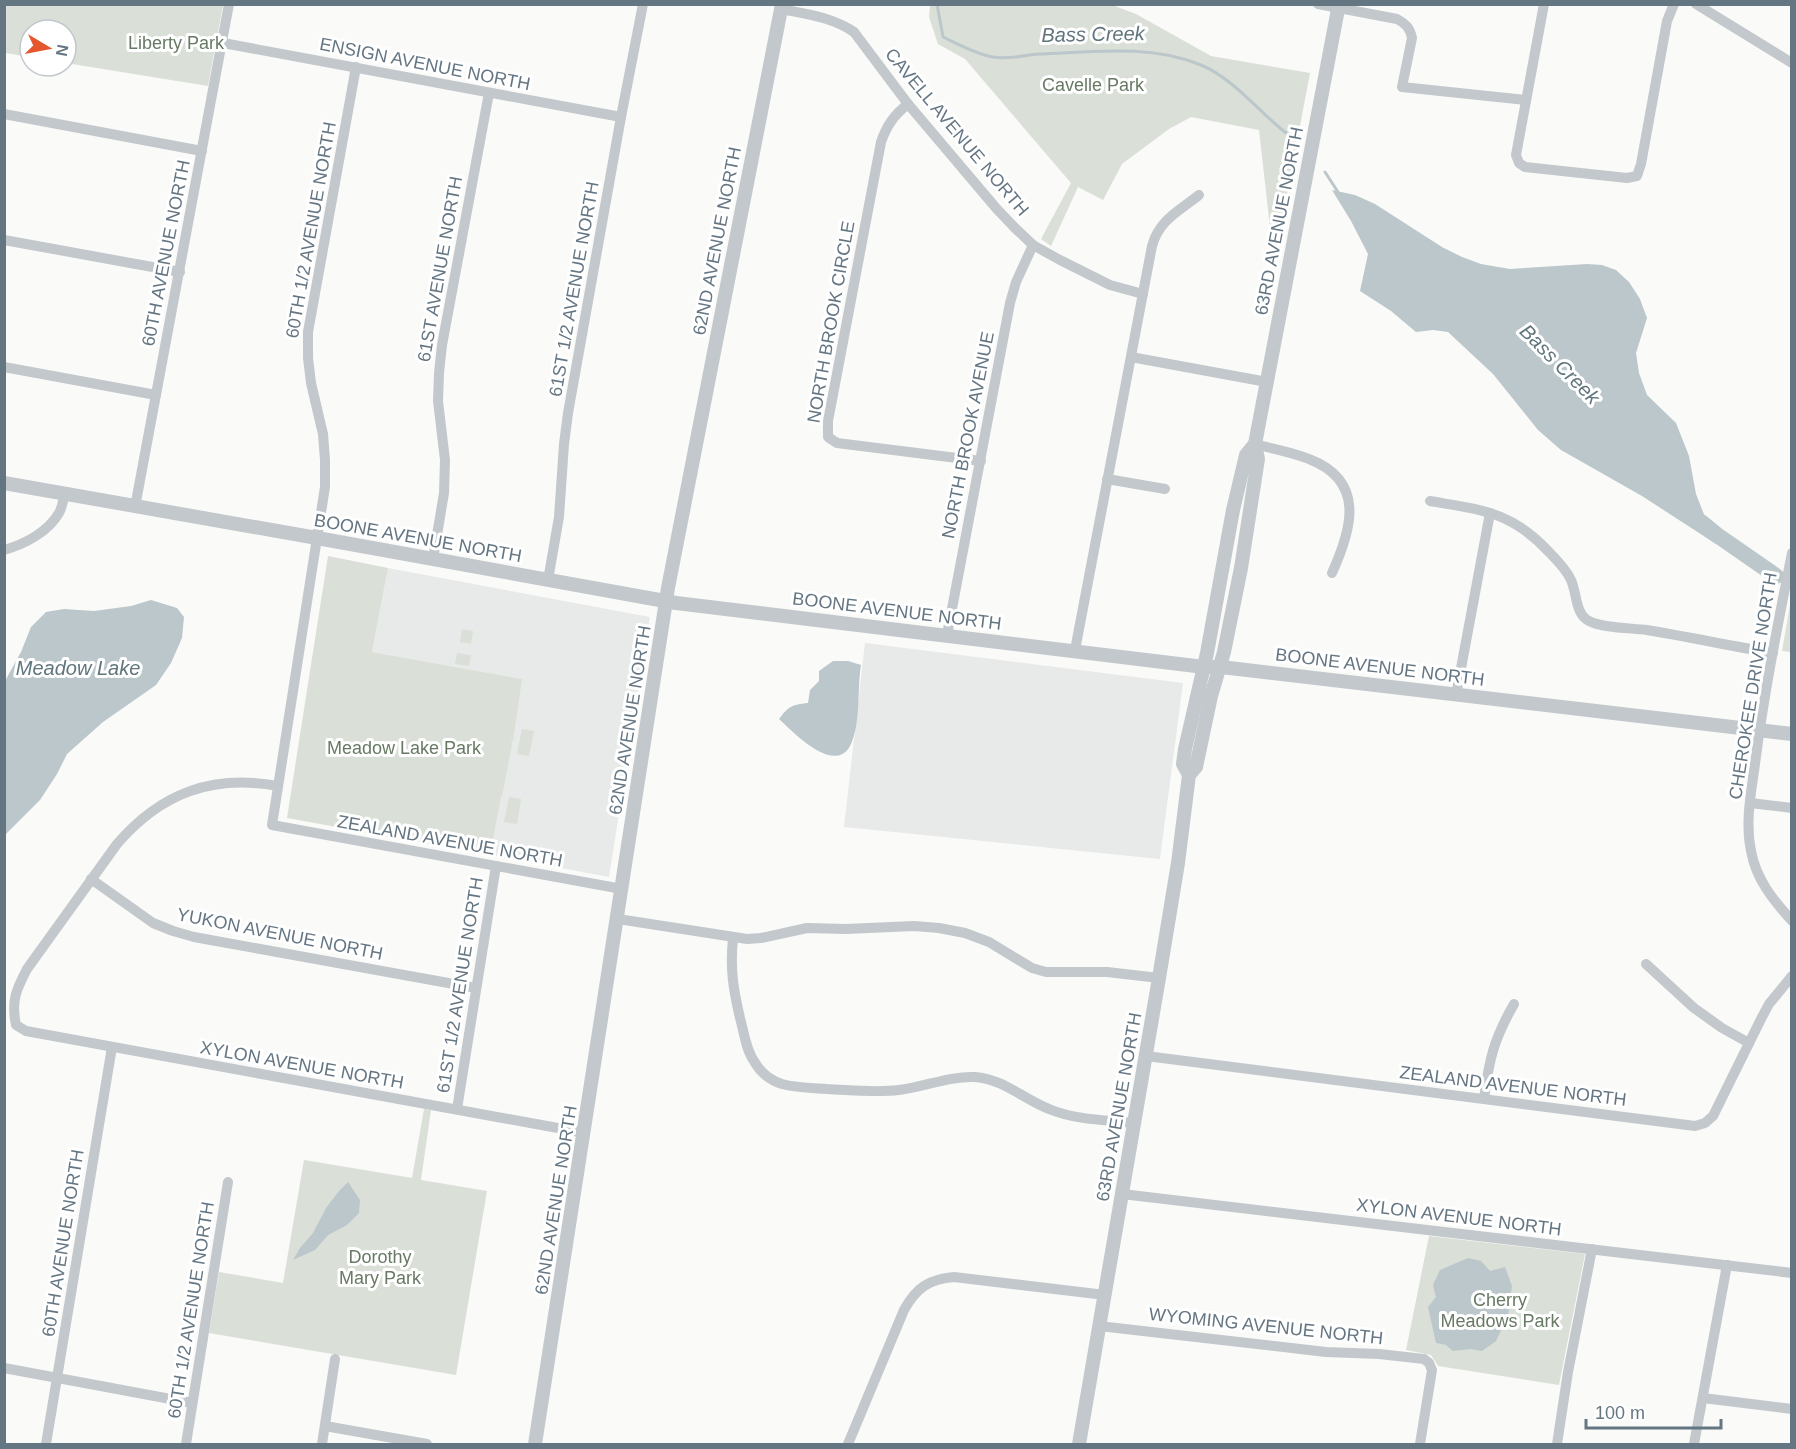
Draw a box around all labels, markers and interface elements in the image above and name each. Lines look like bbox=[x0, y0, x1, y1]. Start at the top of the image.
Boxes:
north arrow bbox=[18, 18, 78, 78]
water label: Bass Creek bbox=[1041, 22, 1146, 46]
park label: Liberty Park bbox=[128, 33, 225, 53]
street label: ENSIGN AVENUE NORTH bbox=[318, 34, 532, 94]
text: N bbox=[53, 43, 72, 58]
street label: CAVELL AVENUE NORTH bbox=[881, 44, 1033, 220]
park label: Cavelle Park bbox=[1042, 75, 1145, 95]
street label: 60TH 1/2 AVENUE NORTH bbox=[282, 120, 340, 340]
street label: 63RD AVENUE NORTH bbox=[1251, 125, 1307, 317]
street label: 62ND AVENUE NORTH bbox=[689, 145, 745, 337]
street label: 60TH AVENUE NORTH bbox=[138, 158, 194, 348]
street label: 61ST AVENUE NORTH bbox=[414, 175, 466, 363]
street label: 61ST 1/2 AVENUE NORTH bbox=[545, 180, 603, 398]
street label: NORTH BROOK CIRCLE bbox=[803, 219, 859, 425]
water label: Bass Creek bbox=[1516, 320, 1605, 409]
street label: NORTH BROOK AVENUE bbox=[938, 330, 998, 540]
street label: BOONE AVENUE NORTH bbox=[313, 510, 523, 566]
street label: CHEROKEE DRIVE NORTH bbox=[1725, 571, 1781, 801]
street label: BOONE AVENUE NORTH bbox=[791, 588, 1003, 634]
street label: 62ND AVENUE NORTH bbox=[605, 624, 655, 816]
street label: BOONE AVENUE NORTH bbox=[1274, 644, 1486, 690]
water label: Meadow Lake bbox=[16, 657, 140, 679]
park label: Meadow Lake Park bbox=[327, 738, 482, 758]
street label: ZEALAND AVENUE NORTH bbox=[336, 811, 564, 871]
street label: 61ST 1/2 AVENUE NORTH bbox=[433, 876, 487, 1094]
street label: YUKON AVENUE NORTH bbox=[175, 904, 385, 964]
street label: 63RD AVENUE NORTH bbox=[1093, 1011, 1145, 1203]
street label: XYLON AVENUE NORTH bbox=[199, 1037, 405, 1093]
street label: ZEALAND AVENUE NORTH bbox=[1398, 1062, 1628, 1110]
street label: 62ND AVENUE NORTH bbox=[531, 1104, 581, 1296]
street label: 60TH AVENUE NORTH bbox=[38, 1148, 88, 1338]
street label: XYLON AVENUE NORTH bbox=[1355, 1194, 1563, 1240]
street label: 60TH 1/2 AVENUE NORTH bbox=[164, 1200, 218, 1420]
park label: Dorothy Mary Park bbox=[339, 1247, 422, 1288]
park label: Cherry Meadows Park bbox=[1440, 1290, 1561, 1331]
street label: WYOMING AVENUE NORTH bbox=[1148, 1304, 1384, 1348]
scale bar bbox=[1586, 1392, 1721, 1430]
text: 100 m bbox=[1595, 1403, 1645, 1423]

